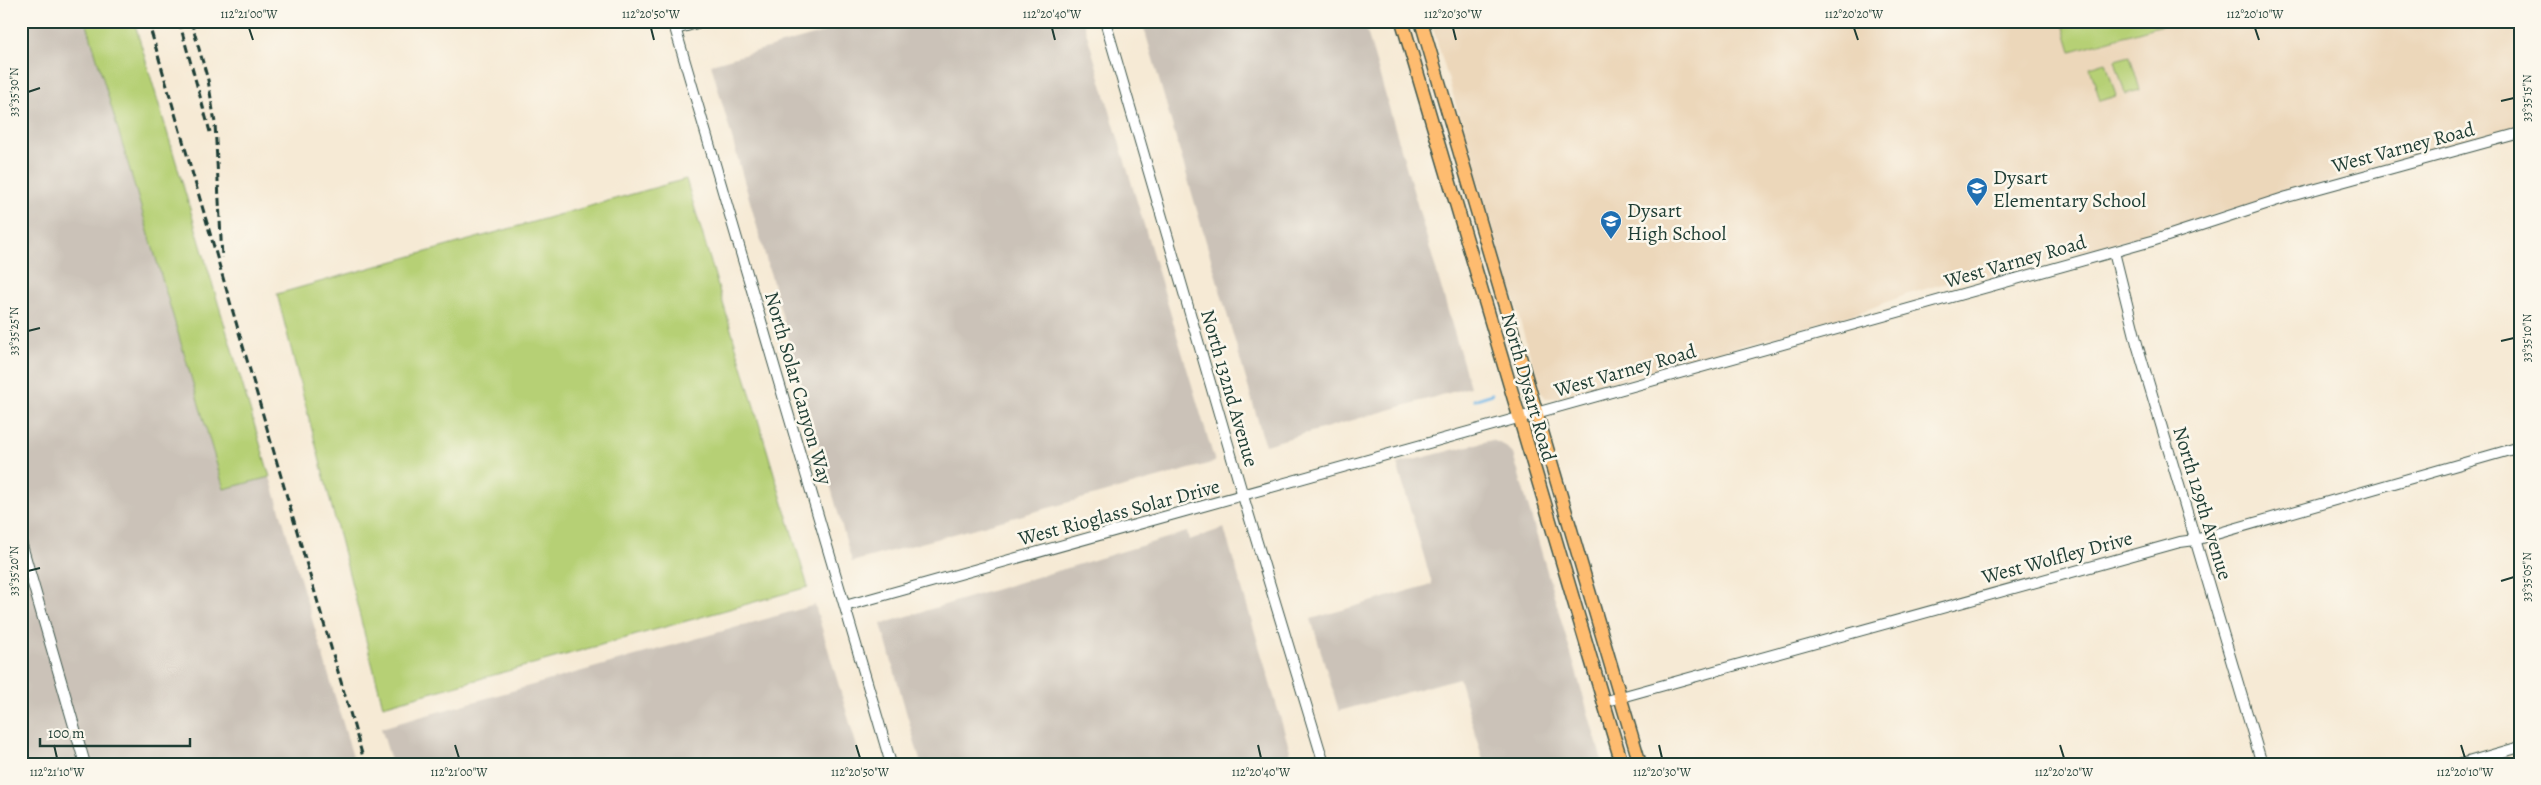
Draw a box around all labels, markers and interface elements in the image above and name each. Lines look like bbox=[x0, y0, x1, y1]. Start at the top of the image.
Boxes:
text: 112°21'00"W bbox=[220, 6, 278, 22]
text: 112°20'50"W bbox=[622, 6, 681, 22]
text: 112°20'40"W bbox=[1023, 6, 1082, 22]
text: 112°20'30"W bbox=[1424, 6, 1483, 22]
text: 112°20'20"W bbox=[1825, 6, 1884, 22]
text: 112°20'10"W bbox=[2226, 6, 2284, 22]
text: 33°35'30"N bbox=[6, 67, 22, 117]
text: 33°35'15"N bbox=[2519, 74, 2535, 122]
street label: West Varney Road bbox=[2328, 115, 2478, 180]
place label: Dysart Elementary School bbox=[1993, 164, 2146, 214]
school or university icon: Dysart Elementary School bbox=[1965, 176, 1989, 207]
place label: Dysart High School bbox=[1627, 197, 1726, 247]
school or university icon: Dysart High School bbox=[1599, 209, 1623, 240]
street label: West Varney Road bbox=[1940, 228, 2090, 295]
street label: North Solar Canyon Way bbox=[758, 288, 839, 489]
text: 33°35'25"N bbox=[6, 306, 22, 355]
street label: North 132nd Avenue bbox=[1194, 306, 1265, 470]
street label: North Dysart Road bbox=[1494, 310, 1563, 465]
text: 33°35'10"N bbox=[2519, 313, 2535, 362]
street label: West Varney Road bbox=[1550, 337, 1700, 404]
street label: North 129th Avenue bbox=[2166, 423, 2239, 583]
street label: West Rioglass Solar Drive bbox=[1014, 473, 1223, 553]
street label: West Wolfley Drive bbox=[1978, 524, 2135, 591]
text: 33°35'20"N bbox=[6, 546, 22, 596]
text: 33°35'05"N bbox=[2519, 552, 2535, 602]
scale bar bbox=[40, 715, 190, 747]
text: 100 m bbox=[48, 723, 85, 743]
text: 112°21'10"W bbox=[30, 764, 85, 780]
text: 112°21'00"W bbox=[430, 764, 488, 780]
text: 112°20'50"W bbox=[831, 764, 890, 780]
text: 112°20'40"W bbox=[1232, 764, 1291, 780]
text: 112°20'30"W bbox=[1633, 764, 1692, 780]
text: 112°20'20"W bbox=[2035, 764, 2094, 780]
text: 112°20'10"W bbox=[2436, 764, 2494, 780]

